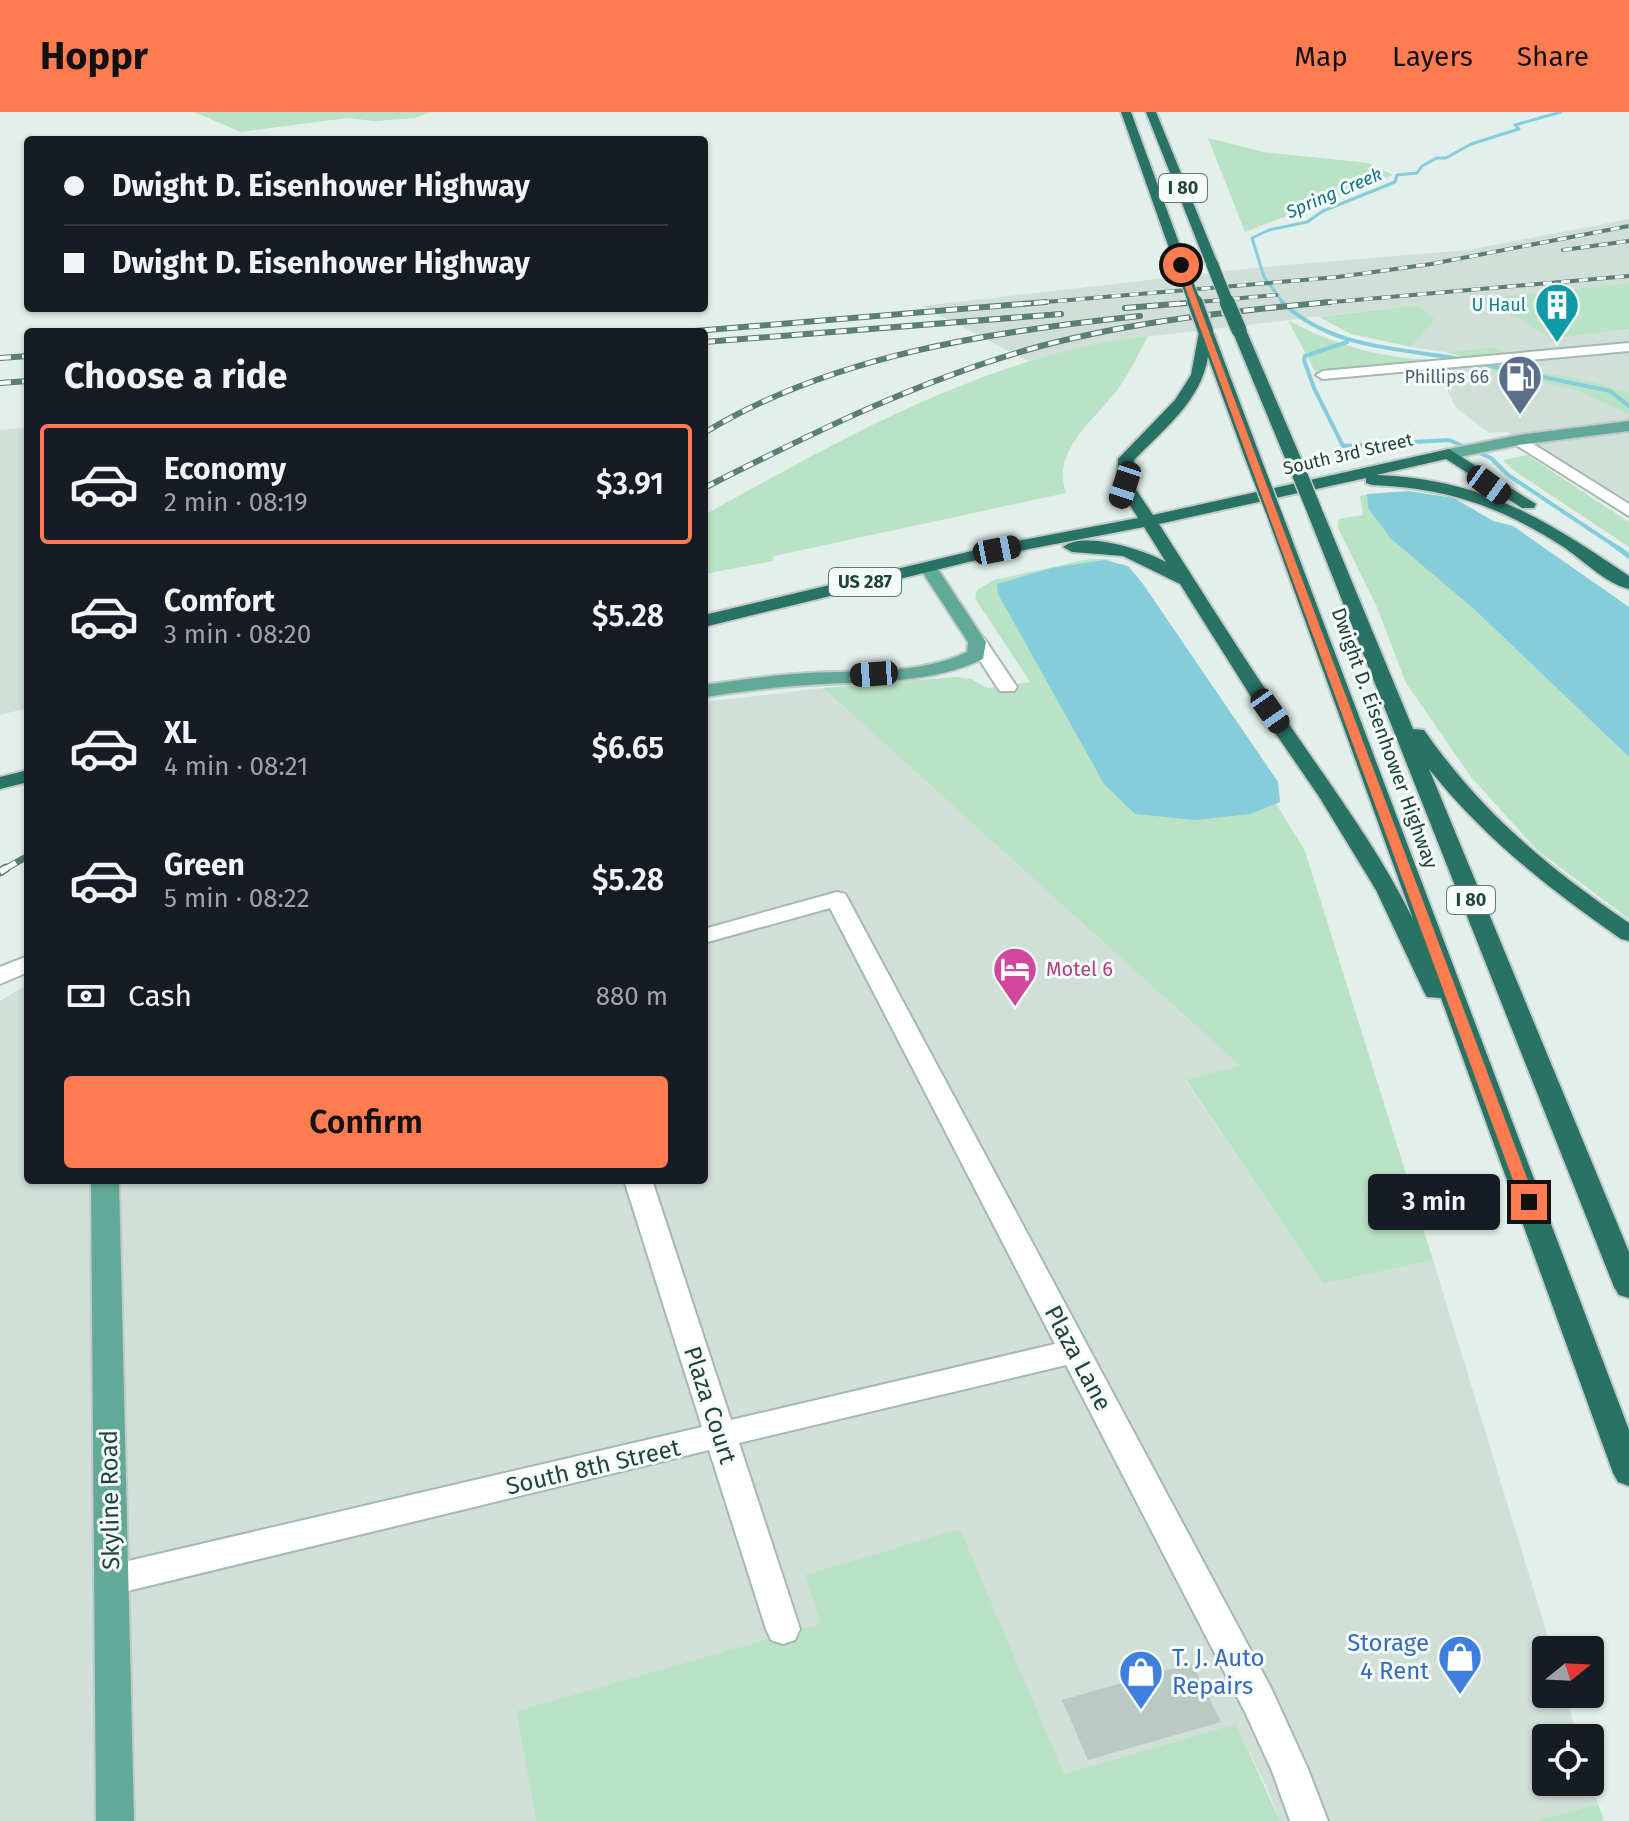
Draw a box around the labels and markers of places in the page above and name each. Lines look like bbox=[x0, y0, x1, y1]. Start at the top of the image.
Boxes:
building icon: U Haul bbox=[1533, 281, 1581, 344]
place label: U Haul bbox=[1472, 294, 1526, 316]
fuel station icon: Phillips 66 bbox=[1496, 353, 1544, 416]
place label: Phillips 66 bbox=[1405, 366, 1489, 388]
hotel icon: Motel 6 bbox=[991, 945, 1039, 1008]
place label: Motel 6 bbox=[1046, 957, 1113, 981]
place label: Storage 4 Rent bbox=[1347, 1629, 1429, 1685]
shop icon: Storage 4 Rent bbox=[1436, 1633, 1484, 1696]
place label: T. J. Auto Repairs bbox=[1172, 1644, 1265, 1700]
shop icon: T. J. Auto Repairs bbox=[1117, 1648, 1165, 1711]

